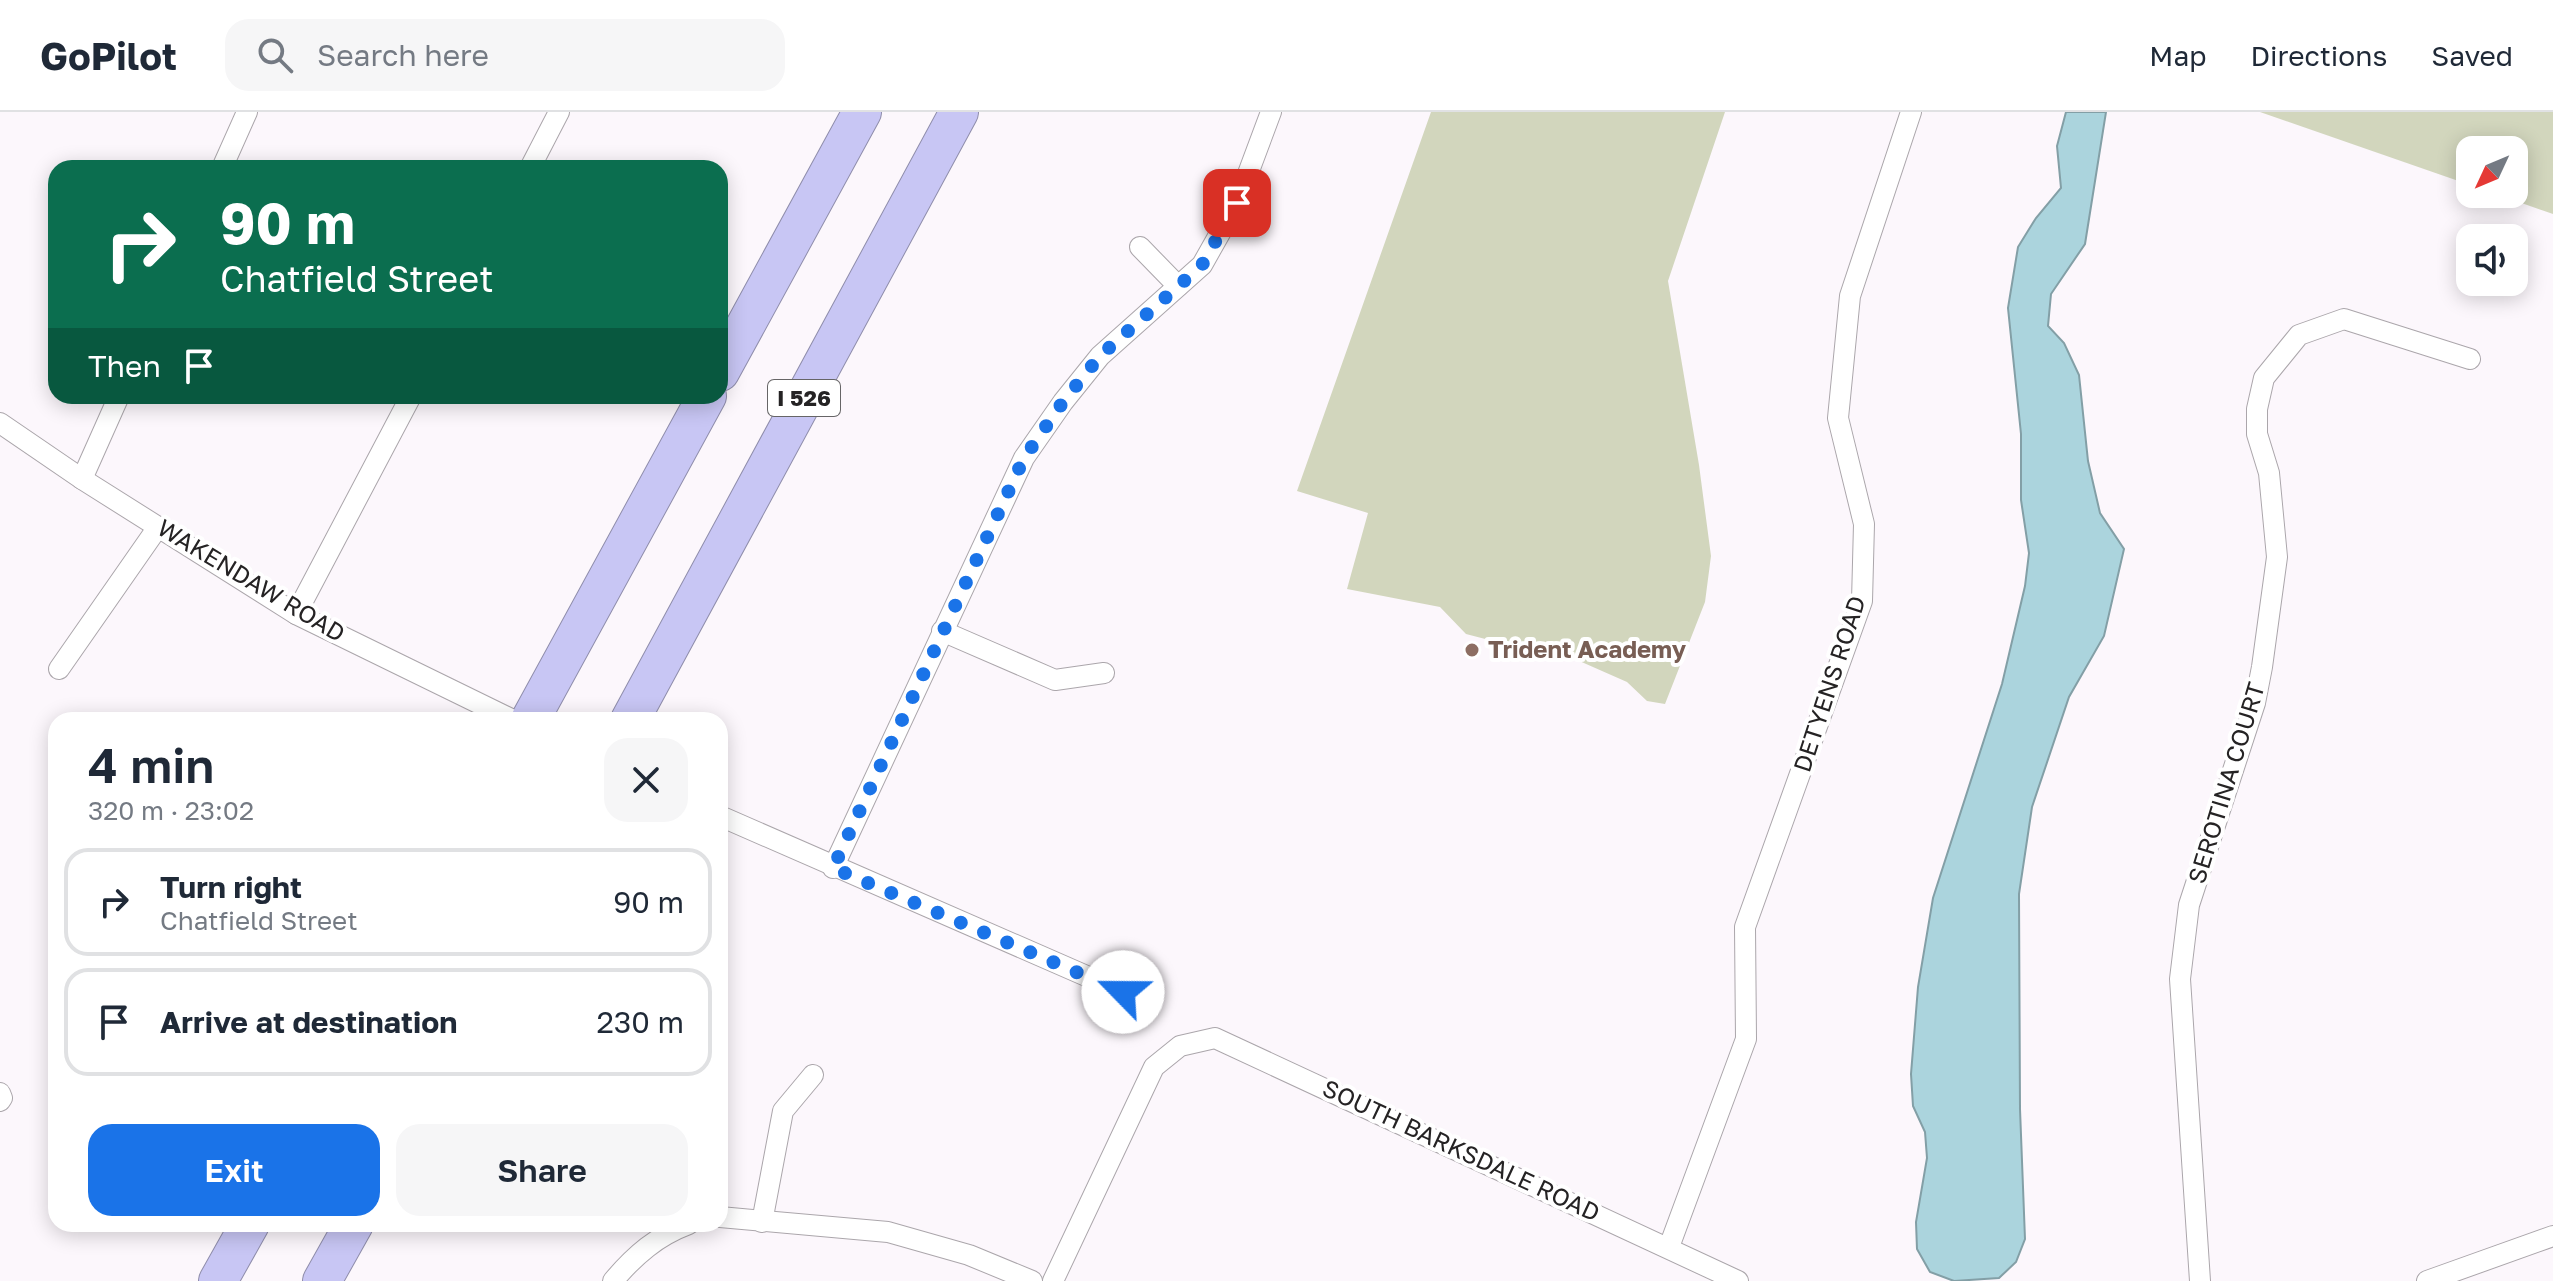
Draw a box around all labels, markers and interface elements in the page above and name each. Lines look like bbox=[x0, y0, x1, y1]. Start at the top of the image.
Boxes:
search box bbox=[225, 19, 785, 91]
text: GoPilot bbox=[40, 33, 177, 78]
icon: search bbox=[253, 33, 297, 77]
text: Search here bbox=[317, 37, 489, 73]
text: Map bbox=[2149, 39, 2206, 72]
text: Directions bbox=[2250, 39, 2387, 72]
text: Saved bbox=[2431, 39, 2513, 72]
north arrow bbox=[2456, 136, 2528, 208]
map controls bbox=[2456, 136, 2528, 296]
pin bbox=[1203, 169, 1271, 237]
icon: arrive bbox=[1215, 181, 1259, 225]
text: 90 m bbox=[220, 189, 355, 256]
icon: right bbox=[88, 192, 192, 296]
button: sound bbox=[2456, 224, 2528, 296]
text: Chatfield Street bbox=[220, 257, 494, 300]
icon: arrive bbox=[177, 344, 221, 388]
text: Then bbox=[88, 348, 161, 384]
road number: I 526 bbox=[768, 380, 840, 416]
street label: WAKENDAW ROAD bbox=[153, 512, 351, 647]
street label: DETYENS ROAD bbox=[1786, 592, 1871, 775]
place label: Trident Academy bbox=[1488, 634, 1687, 663]
marker: Trident Academy bbox=[1463, 641, 1481, 659]
street label: SEROTINA COURT bbox=[2181, 678, 2270, 887]
text: 4 min bbox=[88, 736, 214, 794]
button: close bbox=[604, 738, 688, 822]
text: 320 m · 23:02 bbox=[88, 795, 254, 826]
text: Turn right bbox=[160, 869, 302, 905]
icon: right bbox=[92, 880, 136, 924]
text: 90 m bbox=[613, 884, 684, 920]
text: Chatfield Street bbox=[160, 905, 358, 936]
position arrow bbox=[1081, 950, 1165, 1034]
icon: arrive bbox=[92, 1000, 136, 1044]
text: Arrive at destination bbox=[160, 1004, 457, 1040]
text: 230 m bbox=[596, 1004, 684, 1040]
street label: SOUTH BARKSDALE ROAD bbox=[1318, 1073, 1605, 1227]
button: Exit bbox=[88, 1124, 380, 1216]
button: Share bbox=[396, 1124, 688, 1216]

